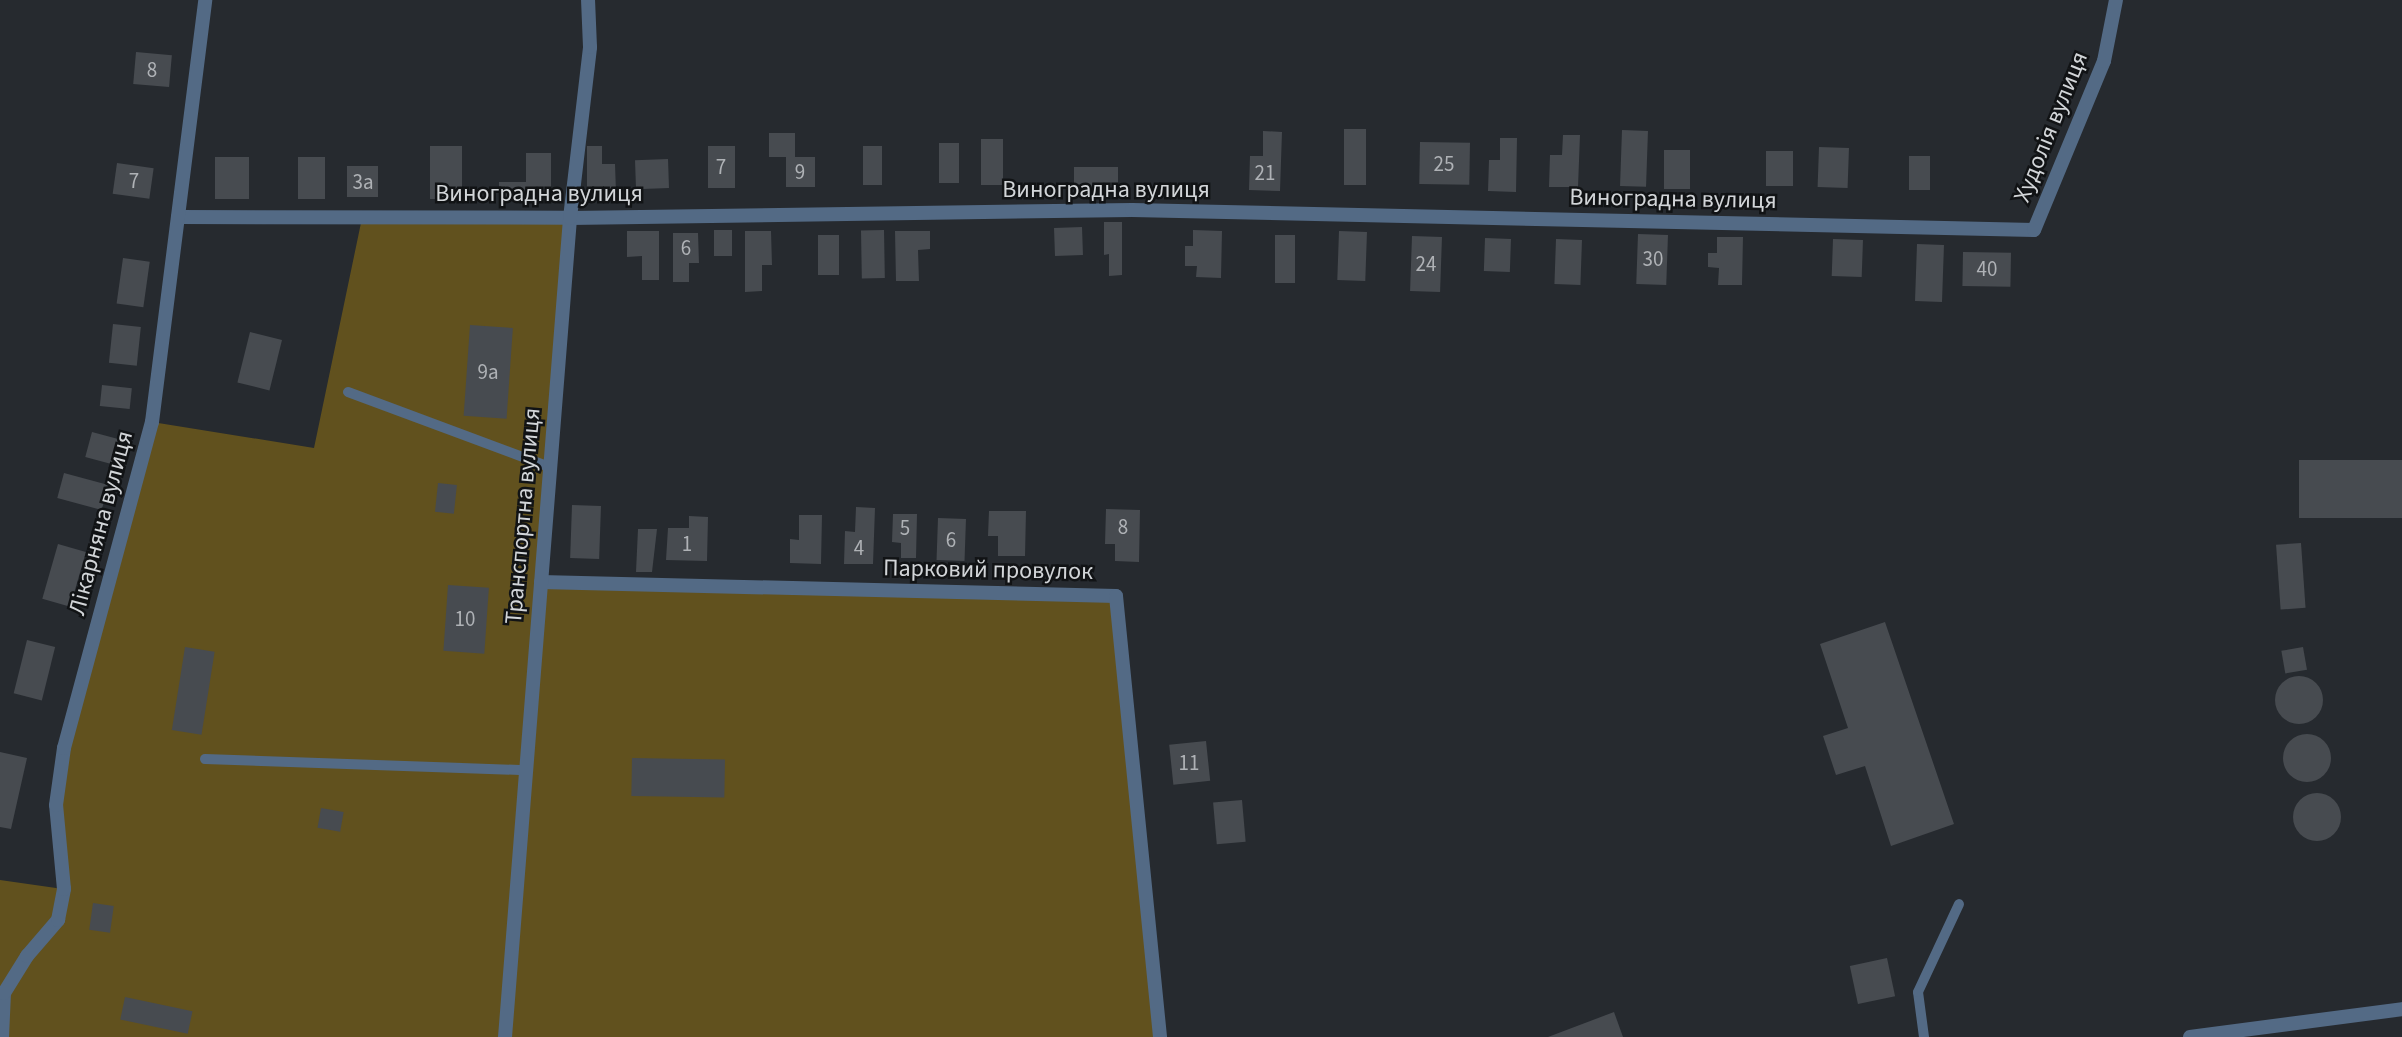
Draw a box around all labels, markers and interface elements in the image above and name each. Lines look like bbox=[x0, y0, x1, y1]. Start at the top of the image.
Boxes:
street label: Худолія вулиця bbox=[2008, 48, 2094, 206]
house number: 8 bbox=[147, 57, 157, 83]
house number: 25 bbox=[1434, 151, 1454, 177]
house number: 7 bbox=[716, 154, 726, 180]
house number: 9 bbox=[795, 159, 805, 185]
house number: 21 bbox=[1255, 160, 1275, 186]
house number: 7 bbox=[129, 168, 139, 194]
house number: 3а bbox=[352, 169, 374, 195]
street label: Виноградна вулиця bbox=[1002, 176, 1210, 204]
street label: Виноградна вулиця bbox=[435, 180, 643, 208]
street label: Виноградна вулиця bbox=[1569, 183, 1777, 215]
house number: 6 bbox=[681, 235, 691, 261]
house number: 30 bbox=[1643, 246, 1663, 272]
house number: 24 bbox=[1416, 251, 1436, 277]
house number: 40 bbox=[1977, 256, 1997, 282]
house number: 9а bbox=[477, 359, 499, 385]
street label: Транспортна вулиця bbox=[499, 407, 547, 625]
street label: Лікарняна вулиця bbox=[63, 428, 139, 618]
house number: 8 bbox=[1118, 514, 1128, 540]
house number: 5 bbox=[900, 515, 910, 541]
house number: 6 bbox=[946, 527, 956, 553]
house number: 1 bbox=[682, 531, 692, 557]
house number: 4 bbox=[854, 535, 864, 561]
street label: Парковий провулок bbox=[883, 554, 1093, 586]
house number: 10 bbox=[455, 606, 475, 632]
house number: 11 bbox=[1179, 750, 1199, 776]

